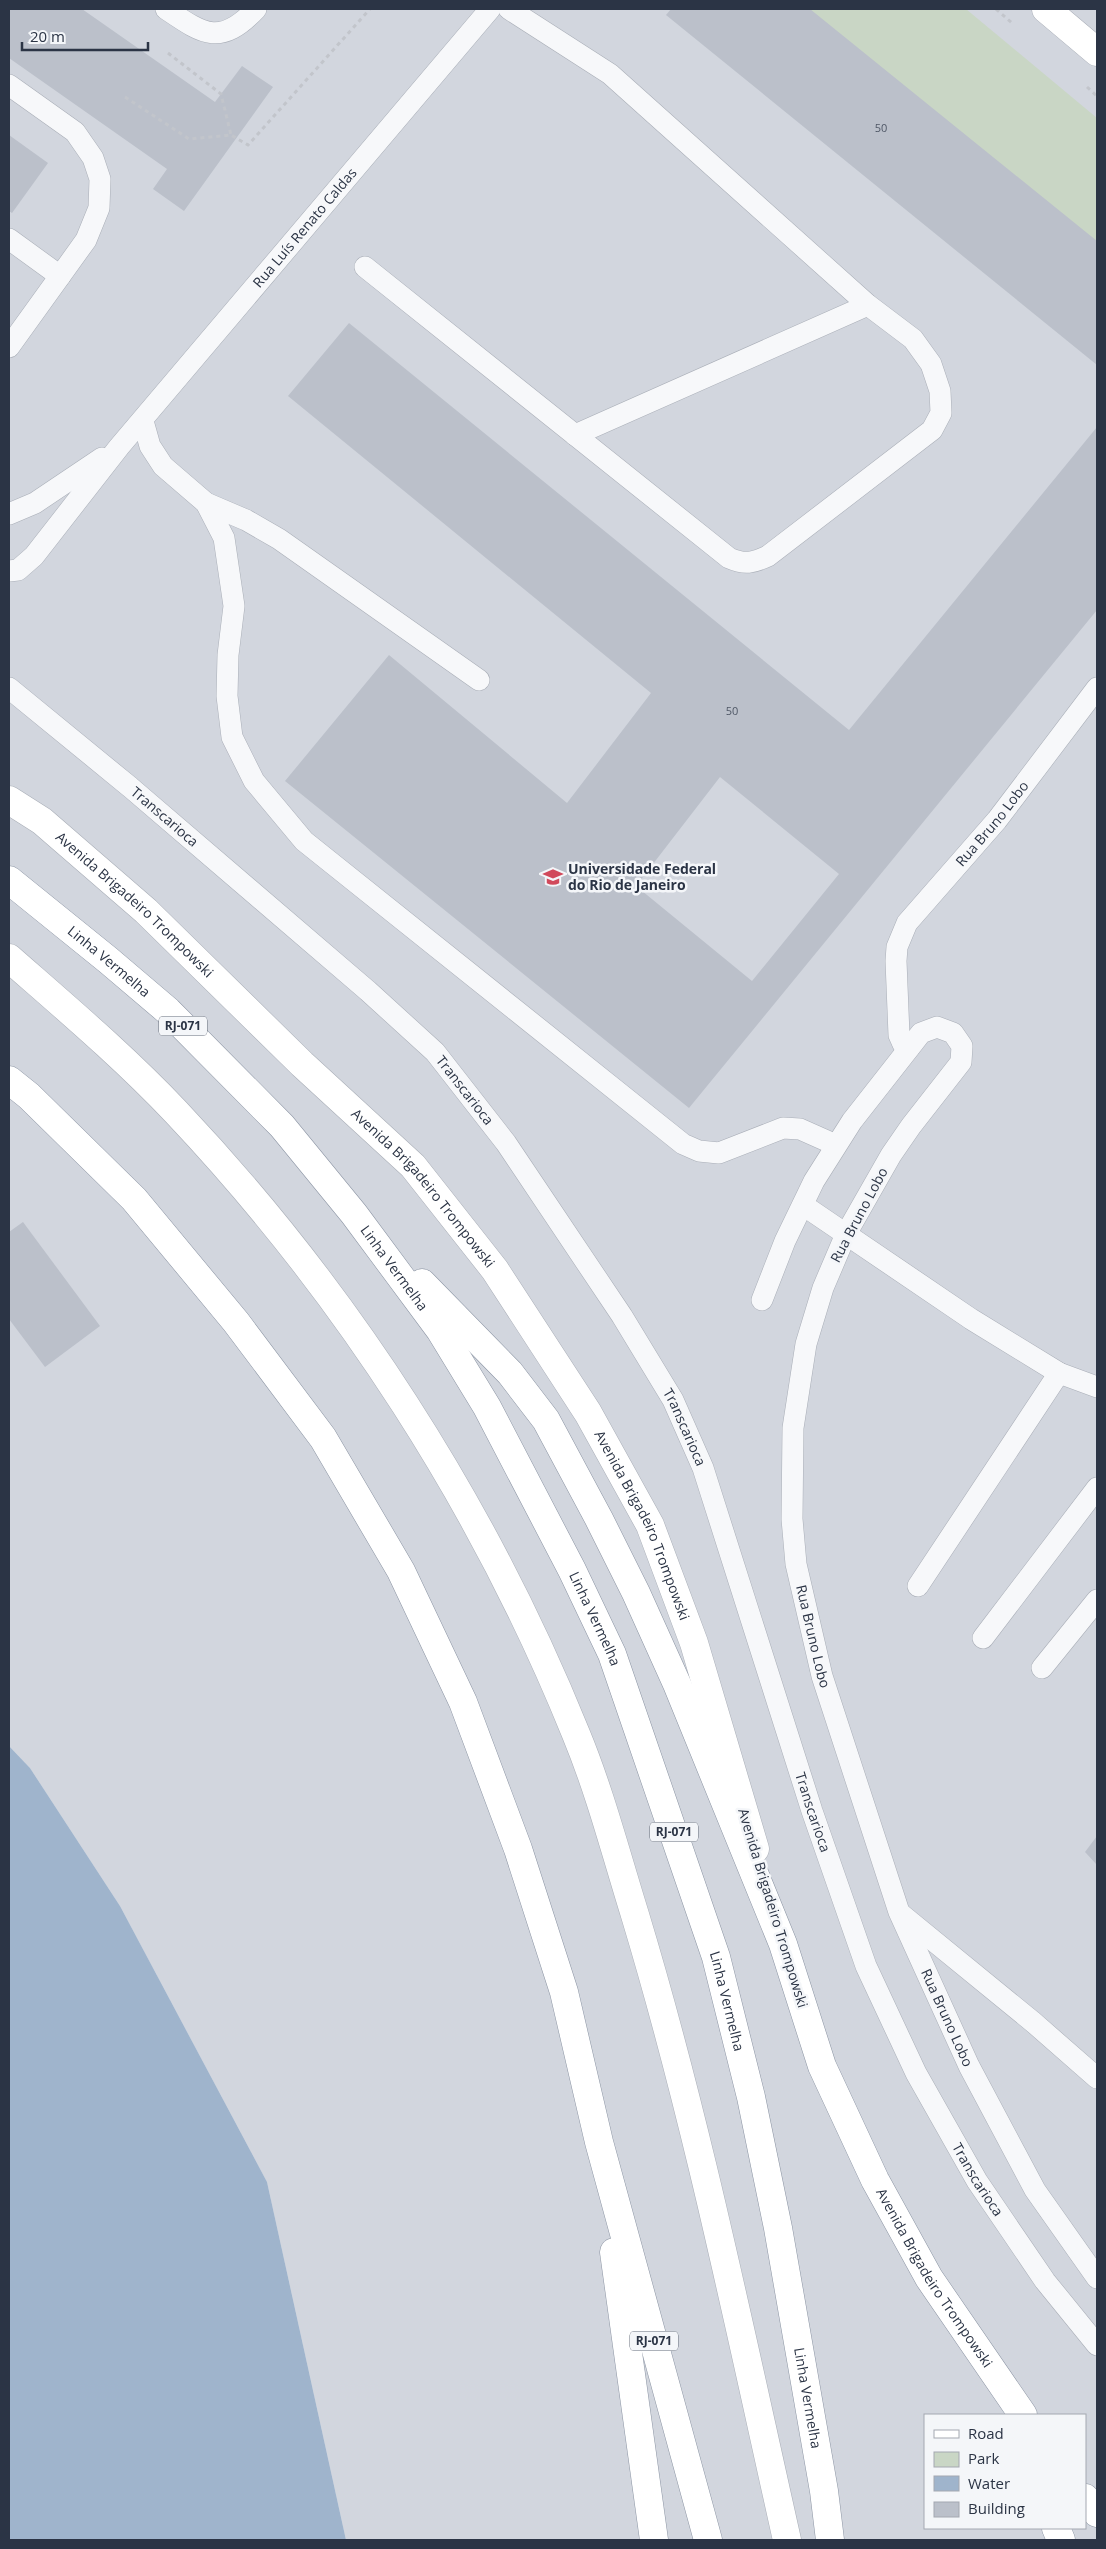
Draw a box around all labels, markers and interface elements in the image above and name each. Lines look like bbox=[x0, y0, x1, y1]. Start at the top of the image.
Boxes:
scale bar bbox=[22, 20, 149, 52]
text: 20 m bbox=[30, 26, 65, 46]
house number: 50 bbox=[875, 120, 887, 135]
street label: Rua Luís Renato Caldas bbox=[248, 163, 361, 291]
house number: 50 bbox=[726, 703, 738, 718]
street label: Rua Bruno Lobo bbox=[951, 777, 1032, 870]
street label: Transcarioca bbox=[127, 782, 203, 851]
street label: Avenida Brigadeiro Trompowski bbox=[52, 827, 218, 981]
place label: Universidade Federal do Rio de Janeiro bbox=[568, 859, 716, 894]
school or university icon: Universidade Federal do Rio de Janeiro bbox=[542, 866, 564, 888]
street label: Linha Vermelha bbox=[64, 921, 155, 1001]
road number: RJ-071 bbox=[159, 1016, 207, 1036]
street label: Transcarioca bbox=[432, 1051, 498, 1129]
street label: Avenida Brigadeiro Trompowski bbox=[347, 1104, 499, 1271]
street label: Rua Bruno Lobo bbox=[825, 1164, 892, 1266]
street label: Linha Vermelha bbox=[356, 1221, 433, 1315]
street label: Transcarioca bbox=[659, 1385, 711, 1469]
street label: Avenida Brigadeiro Trompowski bbox=[590, 1427, 695, 1623]
street label: Linha Vermelha bbox=[565, 1568, 625, 1668]
street label: Rua Bruno Lobo bbox=[792, 1583, 835, 1690]
street label: Transcarioca bbox=[791, 1770, 836, 1855]
street label: Avenida Brigadeiro Trompowski bbox=[734, 1806, 813, 2010]
road number: RJ-071 bbox=[650, 1822, 698, 1841]
street label: Linha Vermelha bbox=[706, 1948, 749, 2053]
street label: Rua Bruno Lobo bbox=[917, 1966, 978, 2069]
street label: Transcarioca bbox=[948, 2139, 1008, 2220]
street label: Avenida Brigadeiro Trompowski bbox=[872, 2185, 997, 2371]
road number: RJ-071 bbox=[630, 2332, 678, 2350]
street label: Linha Vermelha bbox=[790, 2346, 826, 2450]
legend bbox=[924, 2414, 1086, 2529]
text: Road bbox=[968, 2423, 1004, 2443]
text: Park bbox=[968, 2448, 999, 2468]
text: Water bbox=[968, 2473, 1010, 2493]
text: Building bbox=[968, 2498, 1025, 2518]

